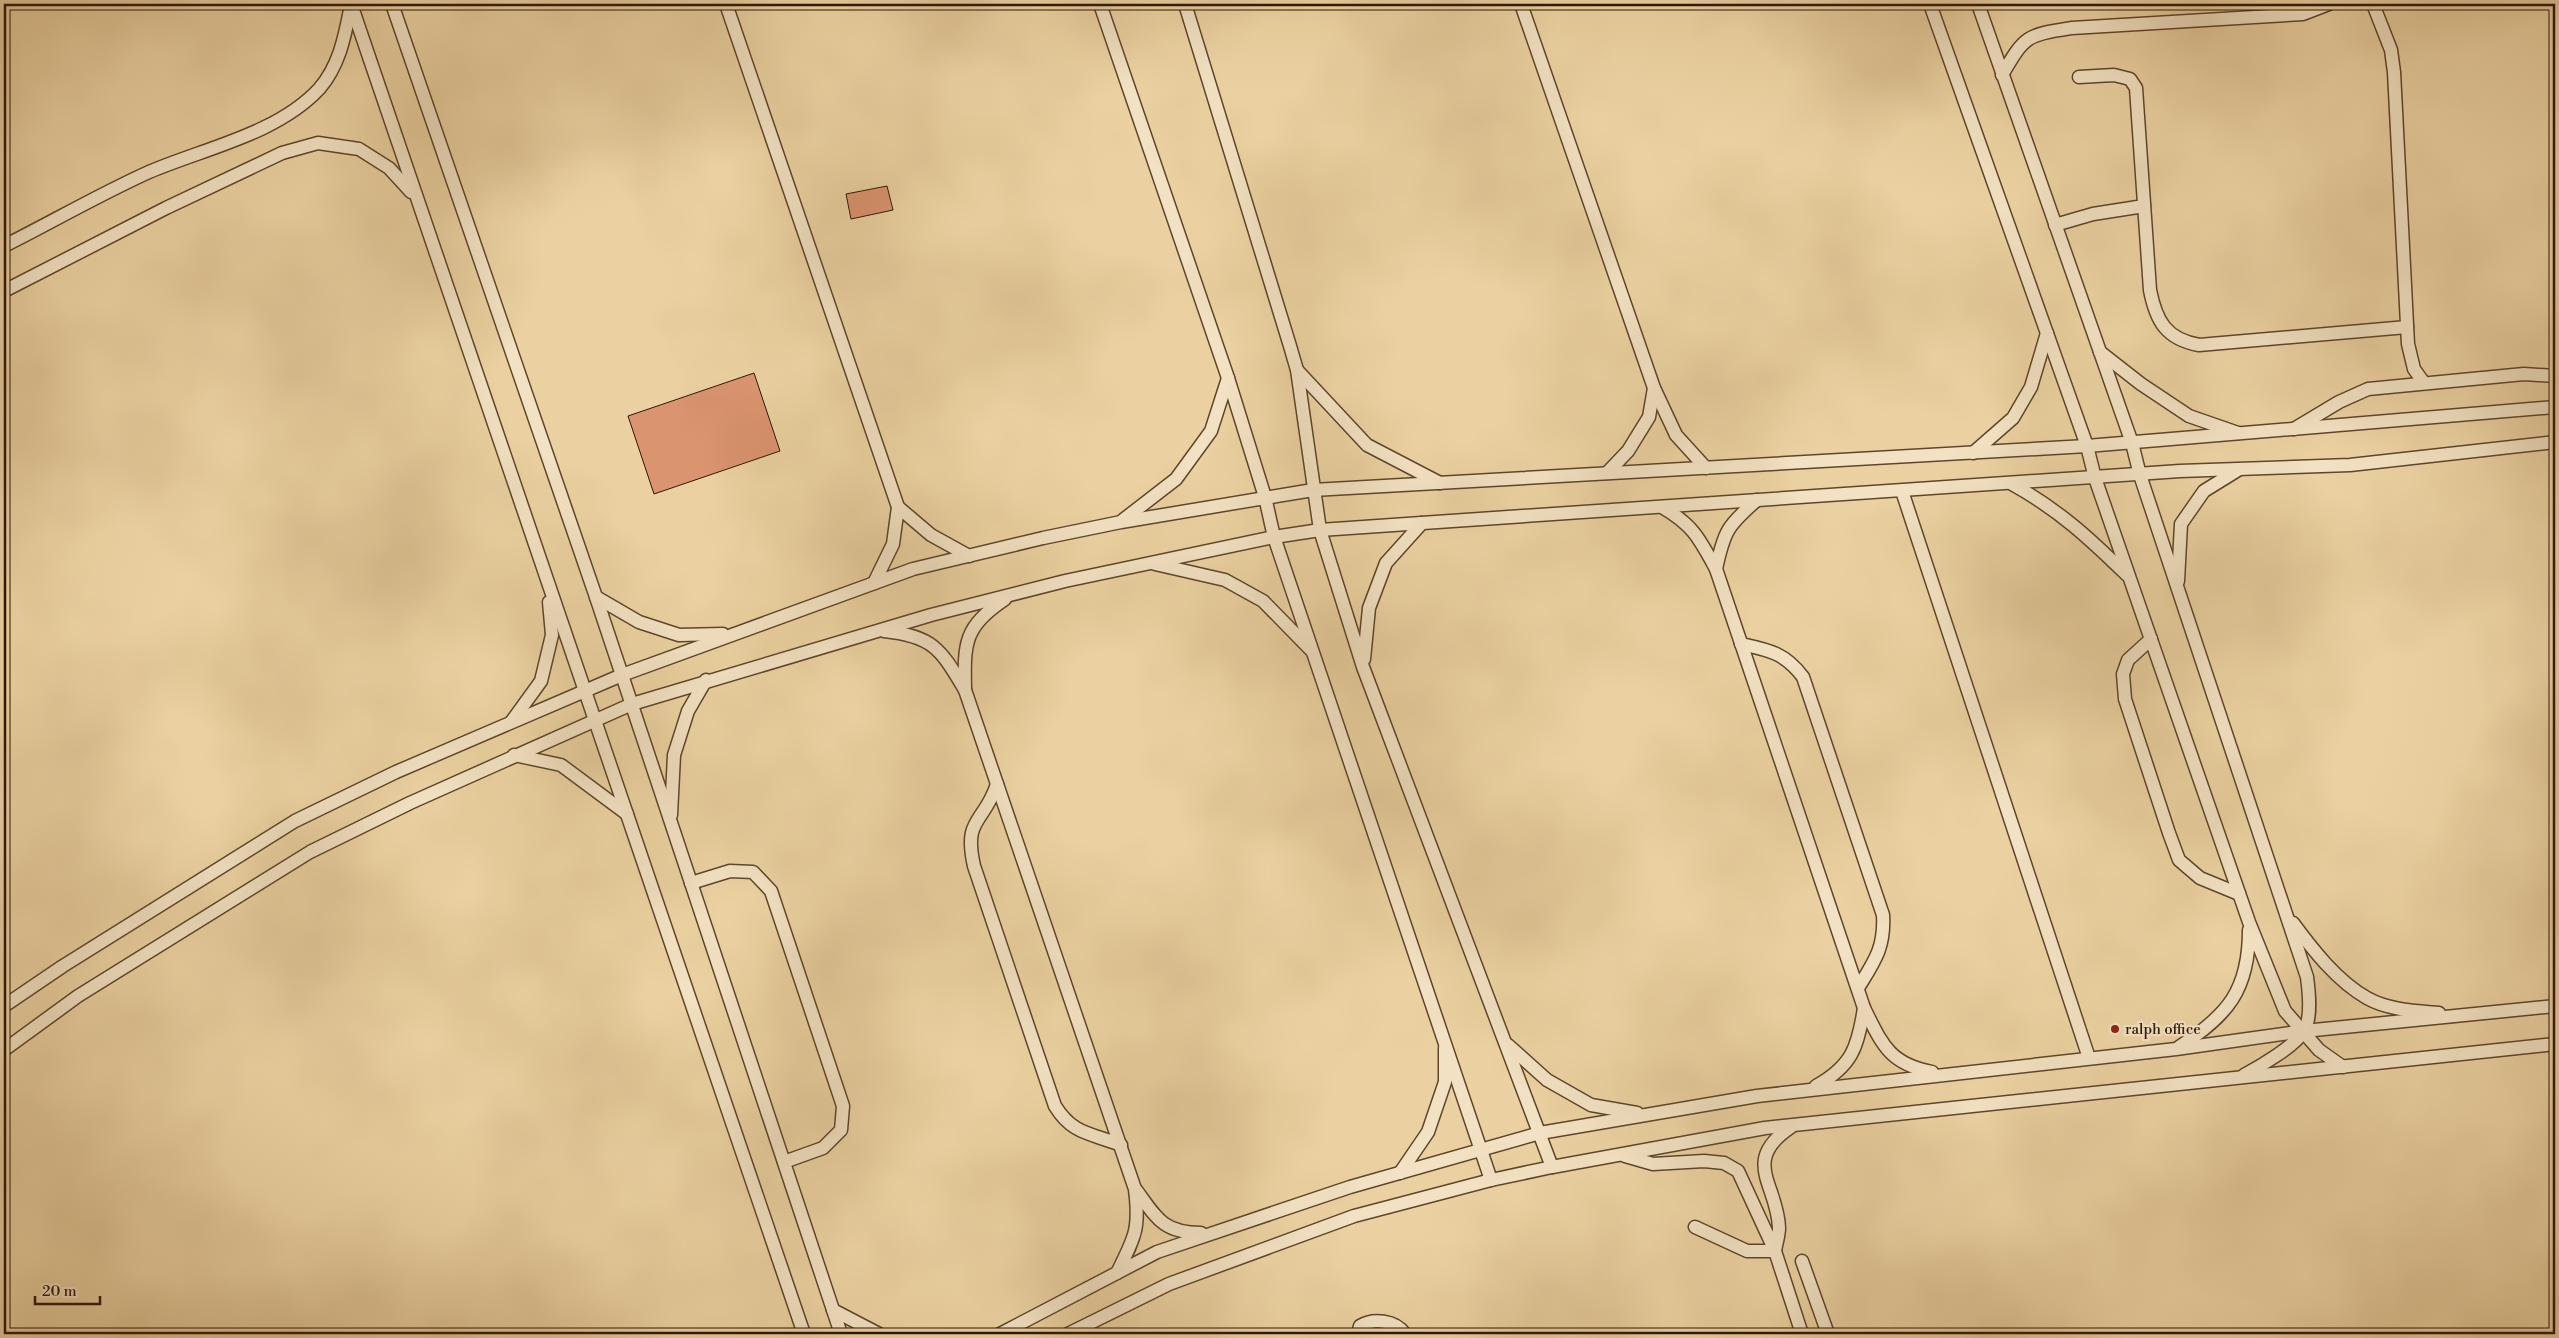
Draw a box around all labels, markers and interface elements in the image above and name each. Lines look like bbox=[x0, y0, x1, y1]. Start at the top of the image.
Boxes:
place label: ralph office bbox=[2125, 1020, 2201, 1039]
marker: ralph office bbox=[2109, 1023, 2121, 1035]
scale bar bbox=[35, 1273, 100, 1305]
text: 20 m bbox=[42, 1282, 77, 1301]

